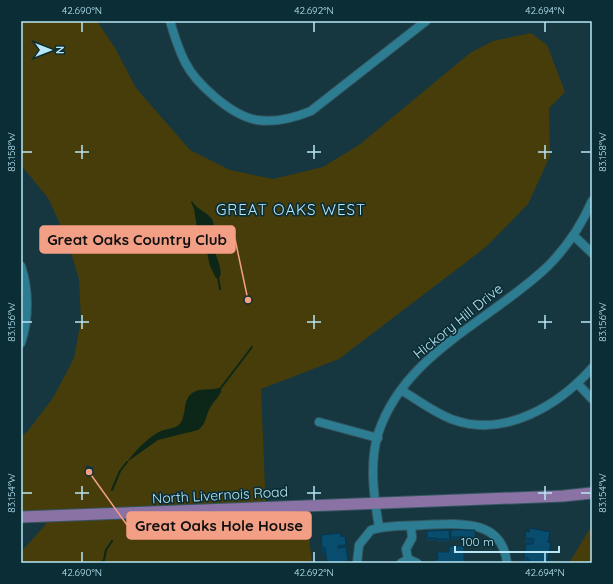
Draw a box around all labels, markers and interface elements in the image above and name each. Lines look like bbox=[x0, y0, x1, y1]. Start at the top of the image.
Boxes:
text: 42.690°N bbox=[62, 4, 102, 17]
text: 42.692°N bbox=[294, 4, 334, 17]
text: 42.694°N bbox=[525, 4, 565, 17]
north arrow bbox=[30, 30, 70, 70]
text: N bbox=[53, 46, 67, 54]
text: 83.158°W bbox=[5, 132, 18, 172]
text: 83.158°W bbox=[596, 132, 609, 172]
district label: GREAT OAKS WEST bbox=[216, 200, 366, 219]
callout: Great Oaks Country Club bbox=[40, 226, 235, 253]
text: Great Oaks Country Club bbox=[47, 230, 227, 249]
street label: Hickory Hill Drive bbox=[410, 279, 507, 363]
text: 83.156°W bbox=[5, 302, 18, 342]
text: 83.156°W bbox=[596, 302, 609, 342]
text: 83.154°W bbox=[5, 473, 18, 513]
text: 83.154°W bbox=[596, 473, 609, 513]
street label: North Livernois Road bbox=[151, 482, 289, 508]
callout: Great Oaks Hole House bbox=[127, 512, 311, 539]
text: Great Oaks Hole House bbox=[135, 516, 303, 535]
scale bar bbox=[455, 528, 559, 554]
text: 100 m bbox=[461, 534, 494, 549]
text: 42.690°N bbox=[62, 566, 102, 579]
text: 42.692°N bbox=[294, 566, 334, 579]
text: 42.694°N bbox=[525, 566, 565, 579]

